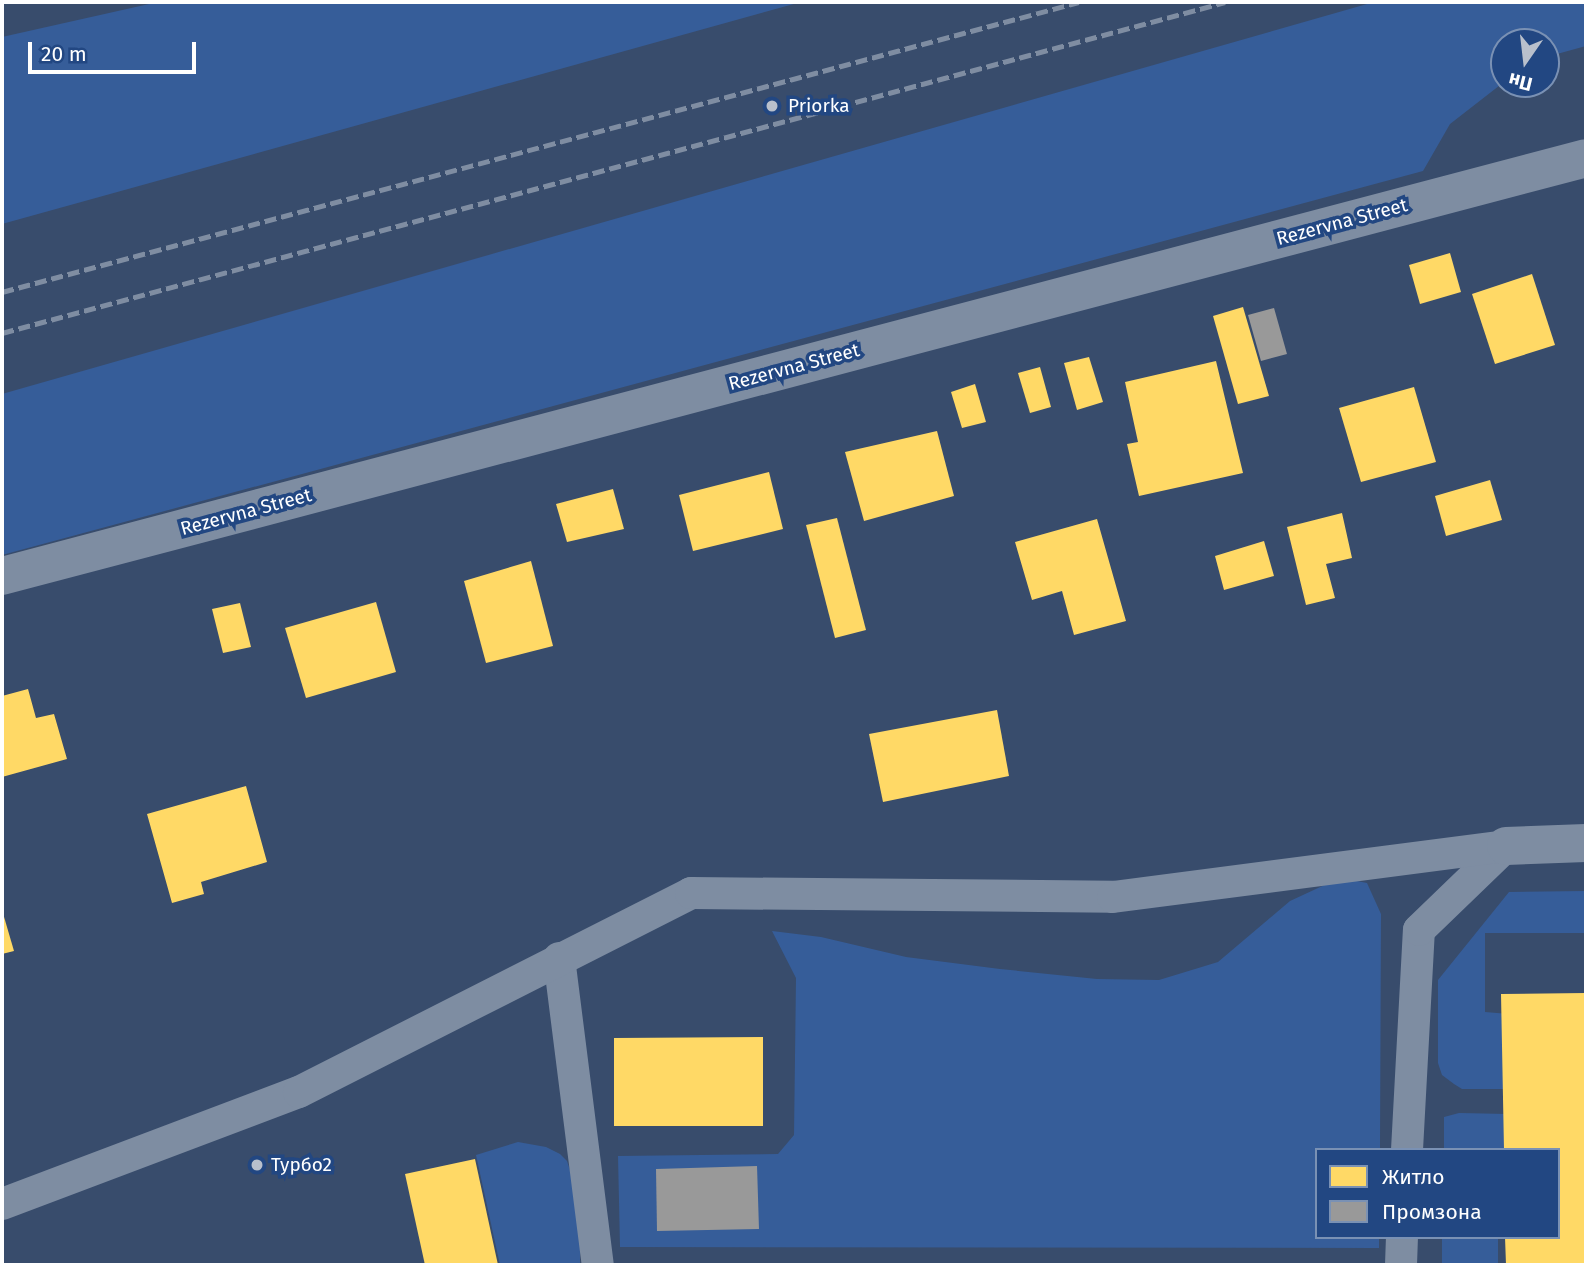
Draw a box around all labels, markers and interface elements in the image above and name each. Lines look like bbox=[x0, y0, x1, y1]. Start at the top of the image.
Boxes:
scale bar bbox=[32, 28, 200, 72]
north arrow bbox=[1490, 28, 1560, 98]
text: 20 m bbox=[41, 41, 87, 67]
text: Пн bbox=[1506, 68, 1535, 96]
place label: Priorka bbox=[788, 95, 850, 117]
marker: Priorka bbox=[762, 96, 782, 116]
street label: Rezervna Street bbox=[1274, 194, 1410, 250]
street label: Rezervna Street bbox=[726, 339, 862, 395]
street label: Rezervna Street bbox=[178, 484, 314, 540]
legend bbox=[1315, 1148, 1560, 1239]
place label: Турбо2 bbox=[271, 1154, 332, 1176]
marker: Турбо2 bbox=[249, 1157, 265, 1173]
text: Житло bbox=[1382, 1164, 1445, 1190]
text: Промзона bbox=[1382, 1199, 1482, 1225]

